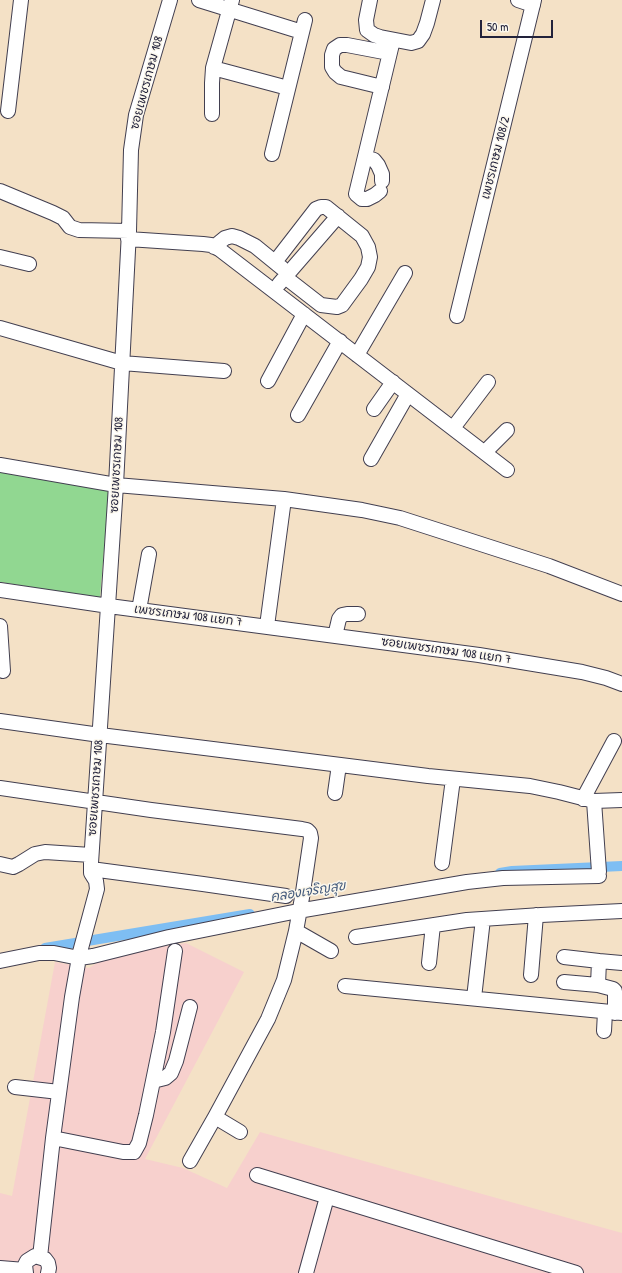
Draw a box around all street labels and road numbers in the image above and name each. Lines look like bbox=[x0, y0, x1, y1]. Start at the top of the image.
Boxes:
street label: ซอยเพชรเกษม 108 bbox=[128, 35, 166, 131]
street label: เพชรเกษม 108/2 bbox=[479, 115, 513, 201]
street label: ซอยเพชรเกษม 108 bbox=[107, 417, 127, 513]
street label: เพชรเกษม 108 แยก 7 bbox=[133, 602, 243, 630]
street label: ซอยเพชรเกษม 108 แยก 7 bbox=[380, 635, 512, 667]
street label: ซอยเพชรเกษม 108 bbox=[85, 740, 107, 836]

